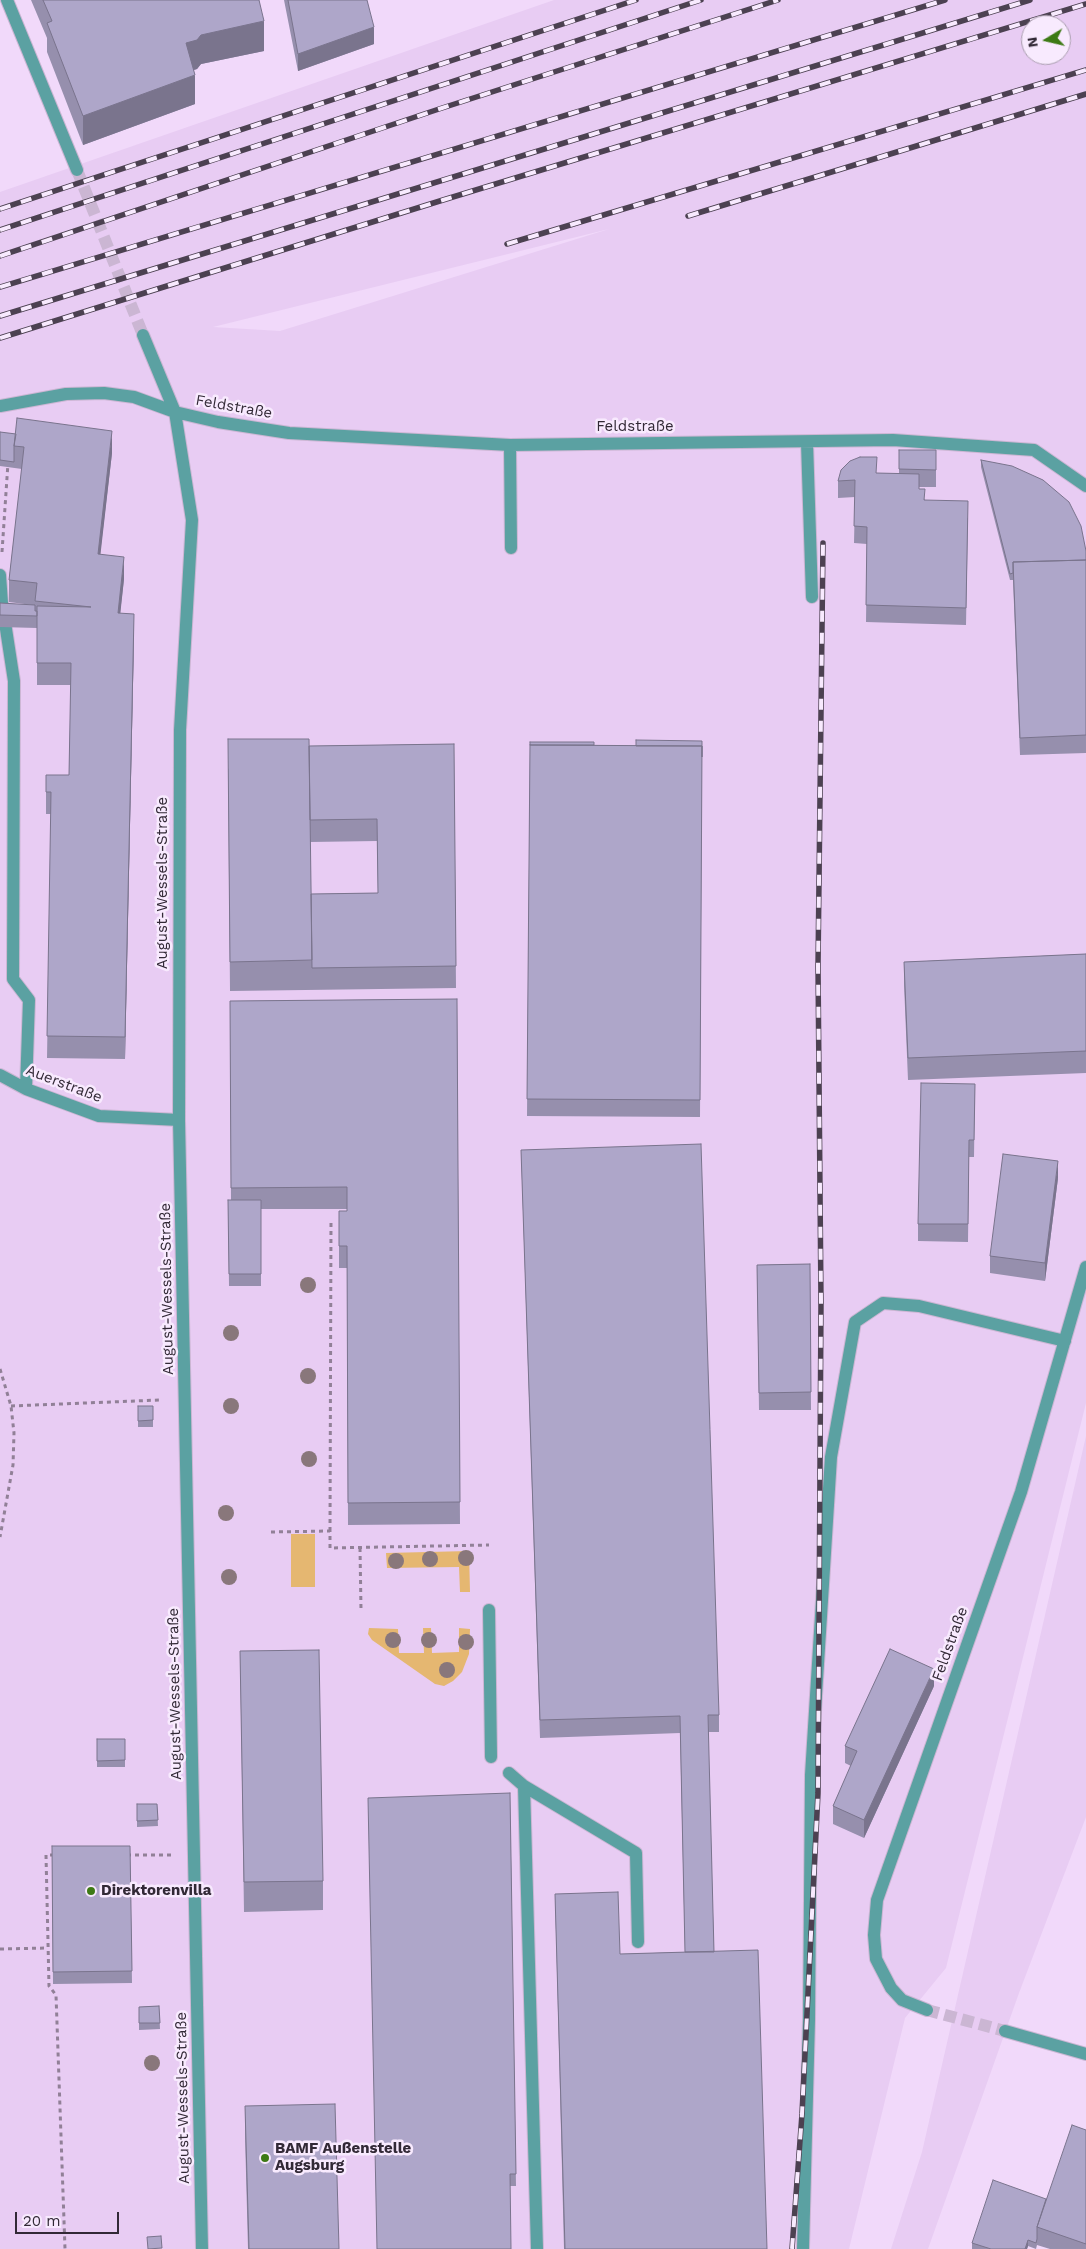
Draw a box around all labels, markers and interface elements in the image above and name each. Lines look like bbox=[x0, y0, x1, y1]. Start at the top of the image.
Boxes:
north arrow bbox=[1021, 15, 1071, 65]
text: N bbox=[1023, 36, 1041, 49]
street label: Feldstraße bbox=[194, 391, 274, 423]
street label: Feldstraße bbox=[596, 418, 674, 436]
street label: August-Wessels-Straße bbox=[154, 797, 172, 969]
street label: Auerstraße bbox=[23, 1061, 105, 1107]
street label: August-Wessels-Straße bbox=[156, 1203, 178, 1375]
street label: Feldstraße bbox=[928, 1605, 972, 1683]
street label: August-Wessels-Straße bbox=[164, 1608, 186, 1780]
place label: Direktorenvilla bbox=[101, 1882, 212, 1900]
marker: Direktorenvilla bbox=[85, 1885, 97, 1897]
street label: August-Wessels-Straße bbox=[172, 2012, 194, 2184]
place label: BAMF Außenstelle Augsburg bbox=[275, 2140, 411, 2175]
marker: BAMF Außenstelle Augsburg bbox=[259, 2152, 271, 2164]
scale bar bbox=[18, 2202, 121, 2234]
text: 20 m bbox=[23, 2212, 61, 2230]

